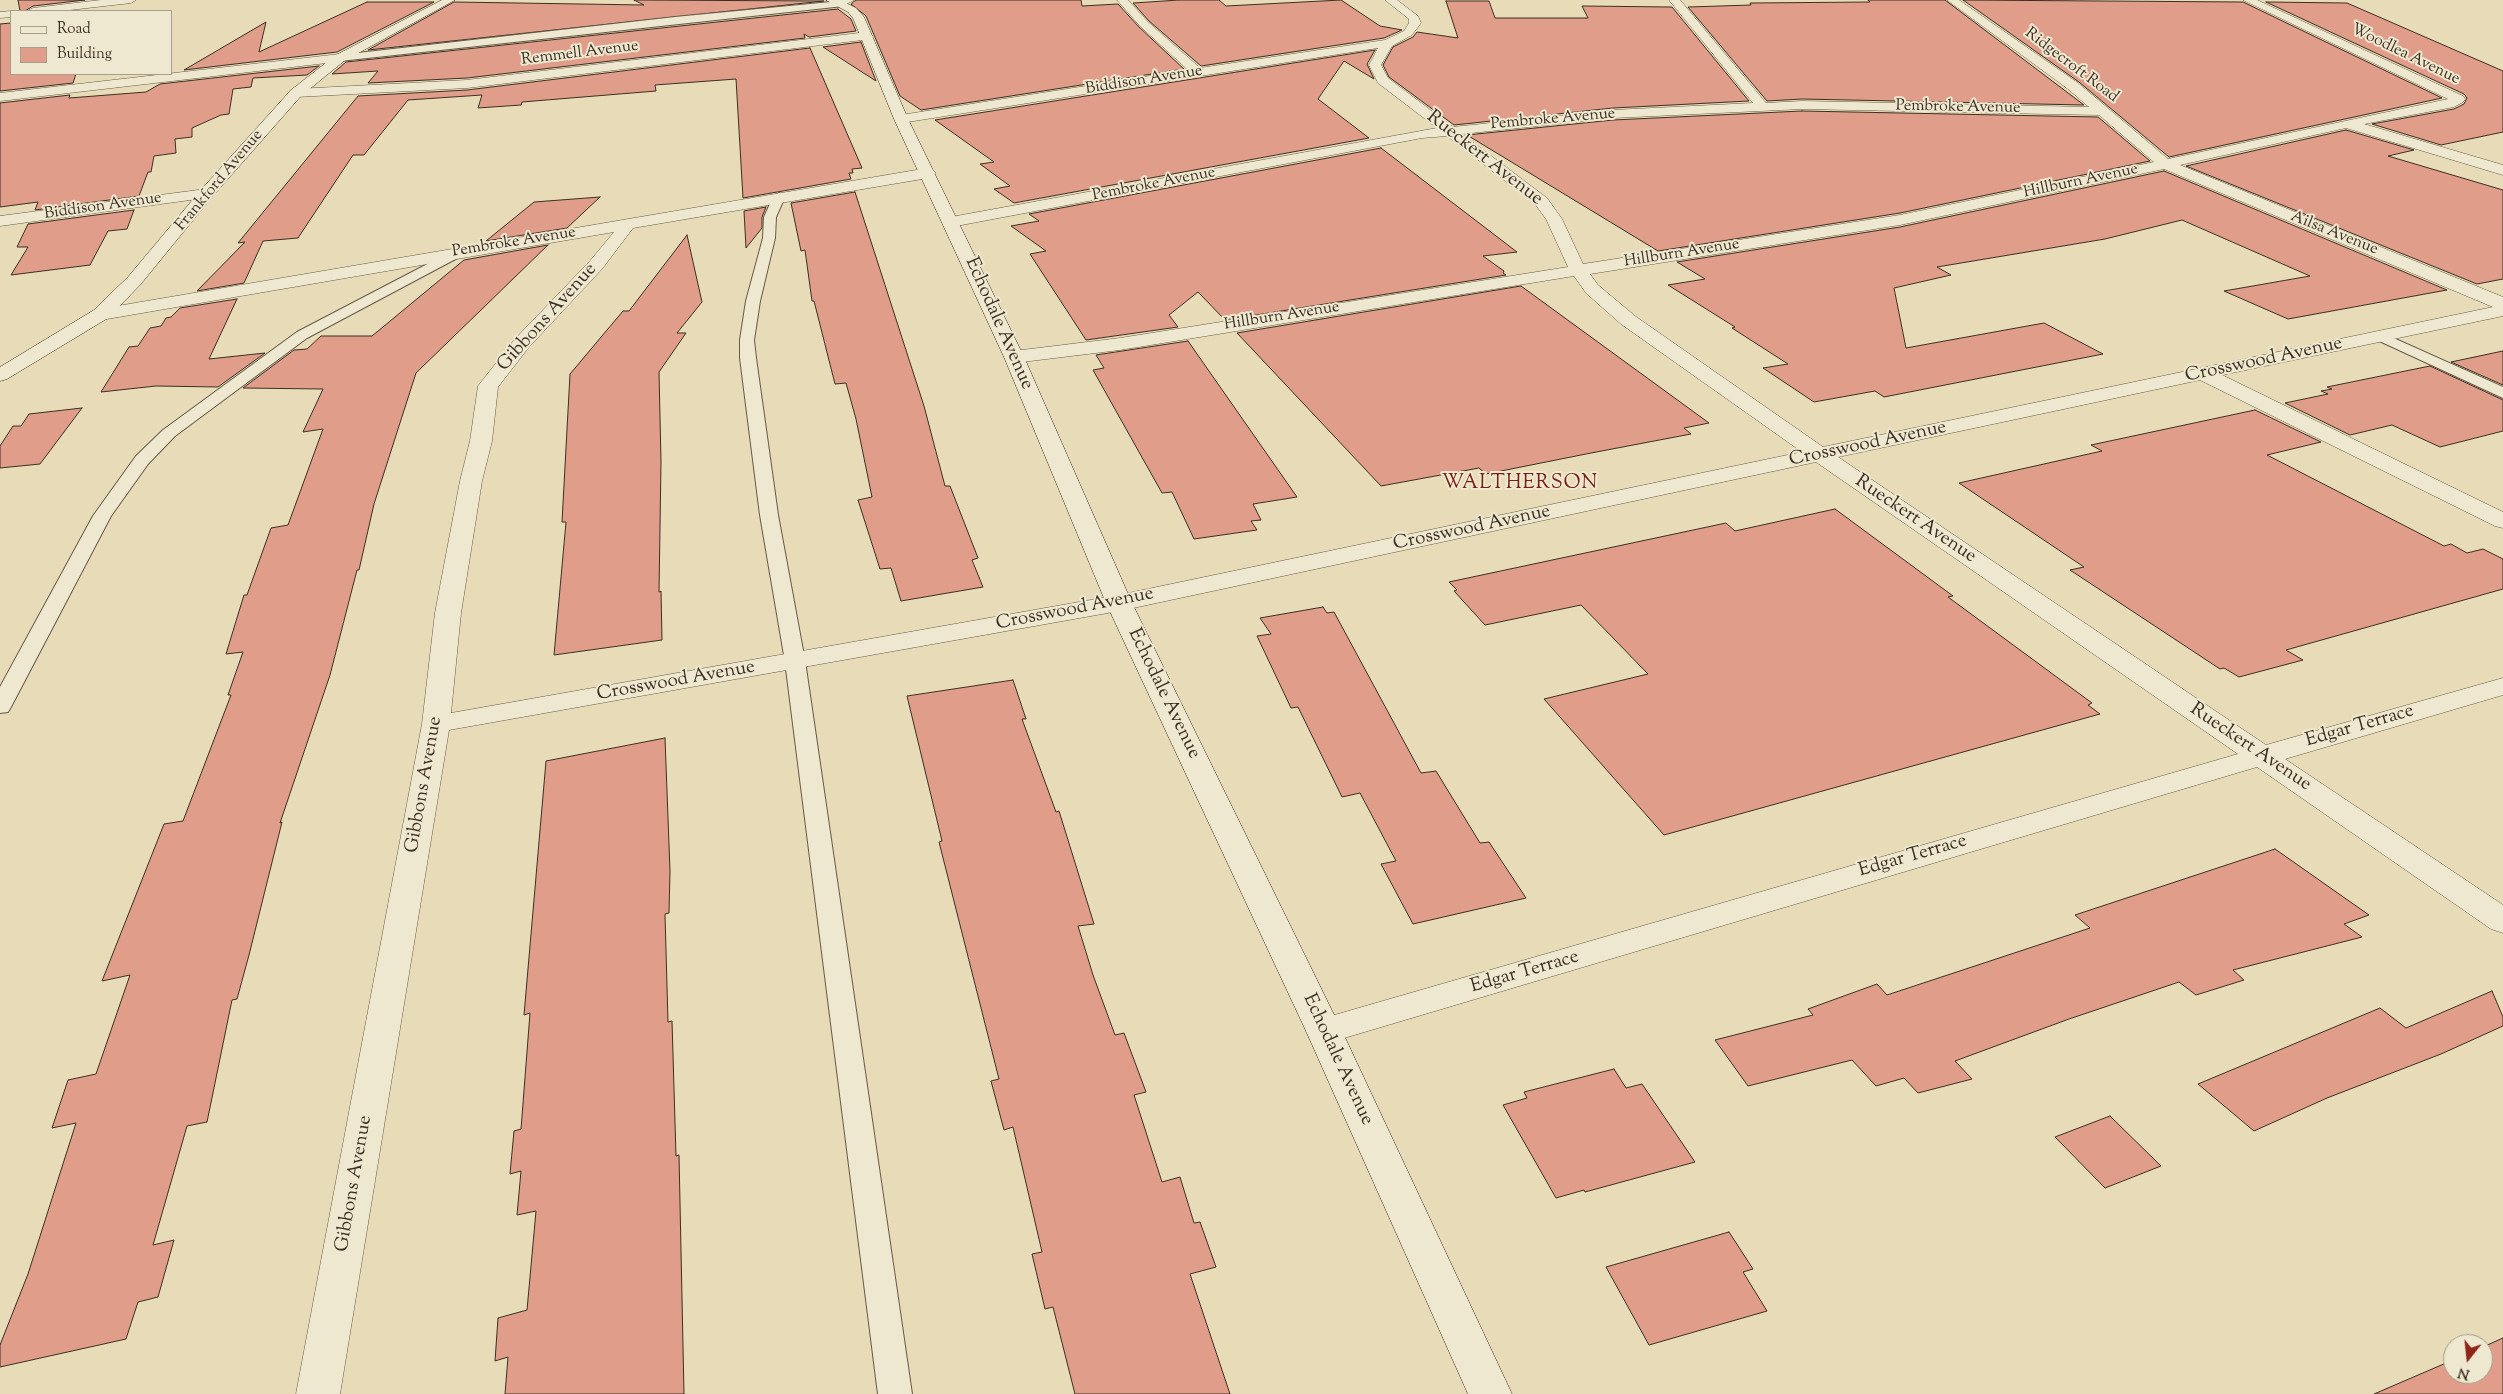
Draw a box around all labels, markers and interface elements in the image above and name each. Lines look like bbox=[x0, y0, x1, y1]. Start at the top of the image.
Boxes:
legend bbox=[10, 10, 172, 75]
text: Road bbox=[57, 19, 91, 40]
street label: Woodlea Avenue bbox=[2347, 20, 2463, 90]
street label: Ridgecroft Road bbox=[2020, 25, 2122, 107]
street label: Remmell Avenue bbox=[520, 37, 640, 71]
text: Building bbox=[57, 44, 112, 65]
street label: Biddison Avenue bbox=[1084, 62, 1204, 100]
street label: Pembroke Avenue bbox=[1895, 97, 2021, 119]
street label: Pembroke Avenue bbox=[1490, 105, 1616, 135]
street label: Rueckert Avenue bbox=[1421, 106, 1547, 212]
street label: Frankford Avenue bbox=[172, 127, 268, 235]
street label: Hillburn Avenue bbox=[2022, 160, 2140, 204]
street label: Pembroke Avenue bbox=[1091, 164, 1217, 206]
street label: Biddison Avenue bbox=[43, 189, 163, 225]
street label: Ailsa Avenue bbox=[2288, 208, 2380, 260]
street label: Pembroke Avenue bbox=[451, 224, 577, 262]
street label: Hillburn Avenue bbox=[1623, 235, 1741, 273]
street label: Echodale Avenue bbox=[959, 254, 1037, 394]
street label: Gibbons Avenue bbox=[493, 259, 603, 377]
street label: Hillburn Avenue bbox=[1223, 298, 1341, 336]
street label: Crosswood Avenue bbox=[2183, 333, 2345, 389]
street label: Crosswood Avenue bbox=[1787, 417, 1949, 473]
street label: Rueckert Avenue bbox=[1850, 471, 1980, 569]
district label: WALTHERSON bbox=[1440, 473, 1600, 497]
street label: Crosswood Avenue bbox=[1391, 501, 1553, 557]
street label: Crosswood Avenue bbox=[994, 584, 1156, 636]
street label: Echodale Avenue bbox=[1122, 625, 1204, 763]
street label: Crosswood Avenue bbox=[595, 657, 757, 707]
street label: Rueckert Avenue bbox=[2185, 699, 2315, 797]
street label: Edgar Terrace bbox=[2303, 701, 2417, 753]
street label: Gibbons Avenue bbox=[402, 715, 448, 855]
street label: Edgar Terrace bbox=[1856, 831, 1970, 883]
street label: Edgar Terrace bbox=[1468, 947, 1582, 999]
street label: Echodale Avenue bbox=[1297, 991, 1377, 1129]
street label: Gibbons Avenue bbox=[332, 1114, 378, 1254]
north arrow bbox=[2443, 1334, 2493, 1384]
text: N bbox=[2456, 1361, 2472, 1384]

